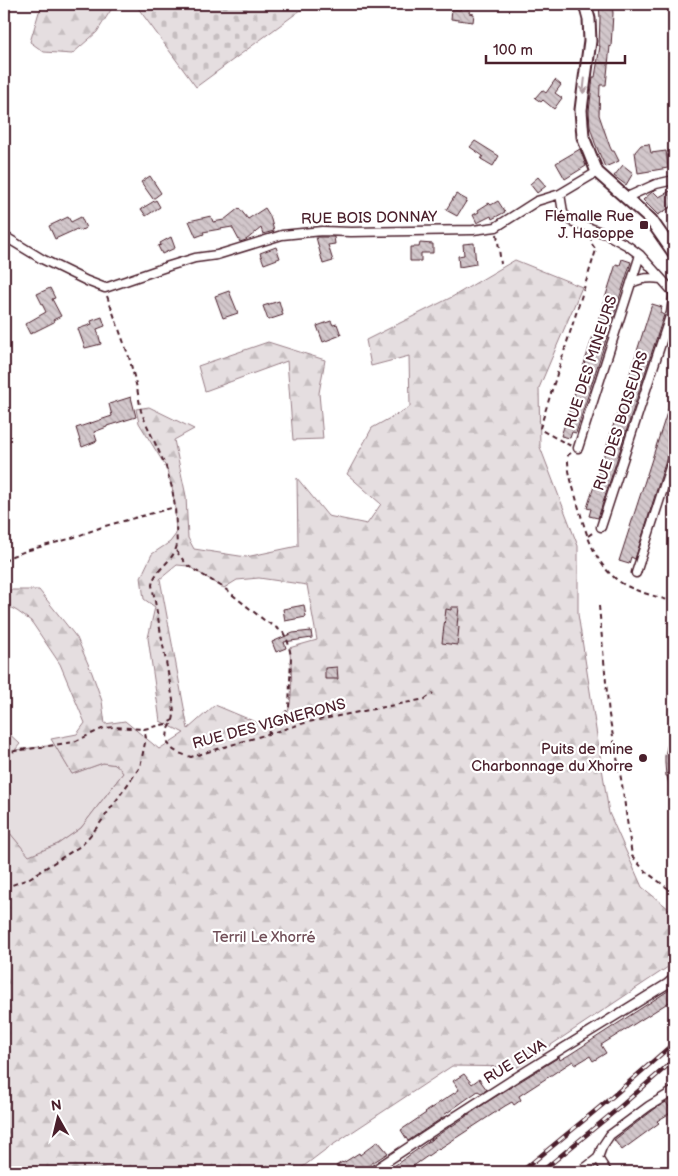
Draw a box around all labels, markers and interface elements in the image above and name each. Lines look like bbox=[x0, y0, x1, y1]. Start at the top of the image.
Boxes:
scale bar bbox=[486, 32, 624, 64]
text: 100 m bbox=[493, 41, 533, 60]
one-way arrow bbox=[579, 78, 588, 94]
street label: RUE BOIS DONNAY bbox=[301, 207, 438, 229]
place label: Flémalle Rue J. Hasoppe bbox=[544, 207, 634, 243]
marker: Flémalle Rue J. Hasoppe bbox=[638, 219, 650, 231]
street label: RUE DES MINEURS bbox=[560, 293, 622, 431]
street label: RUE DES BOISEURS bbox=[589, 349, 653, 493]
street label: RUE DES VIGNERONS bbox=[190, 694, 348, 754]
place label: Puits de mine Charbonnage du Xhorre bbox=[471, 740, 633, 776]
marker: Puits de mine Charbonnage du Xhorre bbox=[637, 752, 649, 764]
park label: Terril Le Xhorré bbox=[212, 928, 316, 947]
street label: RUE ELVA bbox=[480, 1035, 550, 1089]
north arrow bbox=[32, 1094, 82, 1144]
text: N bbox=[50, 1096, 63, 1115]

